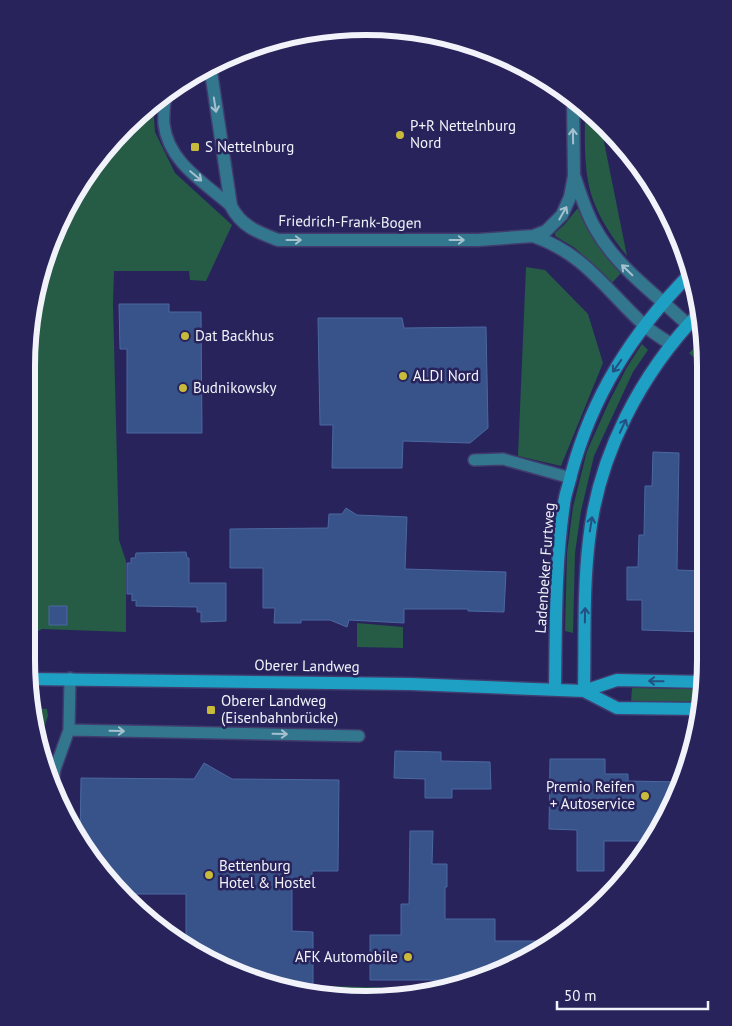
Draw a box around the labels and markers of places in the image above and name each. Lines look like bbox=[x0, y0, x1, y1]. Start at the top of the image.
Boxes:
place label: P+R Nettelnburg Nord bbox=[410, 116, 516, 152]
marker: P+R Nettelnburg Nord bbox=[394, 129, 406, 141]
place label: S Nettelnburg bbox=[205, 137, 294, 156]
marker: S Nettelnburg bbox=[189, 141, 201, 153]
place label: Dat Backhus bbox=[195, 326, 274, 345]
marker: Dat Backhus bbox=[179, 330, 191, 342]
place label: ALDI Nord bbox=[413, 366, 479, 385]
marker: ALDI Nord bbox=[397, 370, 409, 382]
place label: Budnikowsky bbox=[193, 378, 276, 397]
marker: Budnikowsky bbox=[177, 382, 189, 394]
place label: Oberer Landweg (Eisenbahnbrücke) bbox=[221, 691, 338, 727]
marker: Oberer Landweg (Eisenbahnbrücke) bbox=[205, 704, 217, 716]
place label: Premio Reifen + Autoservice bbox=[546, 777, 635, 813]
marker: Premio Reifen + Autoservice bbox=[639, 790, 651, 802]
place label: Bettenburg Hotel & Hostel bbox=[219, 856, 316, 892]
marker: Bettenburg Hotel & Hostel bbox=[203, 869, 215, 881]
place label: AFK Automobile bbox=[295, 947, 398, 966]
marker: AFK Automobile bbox=[402, 951, 414, 963]

